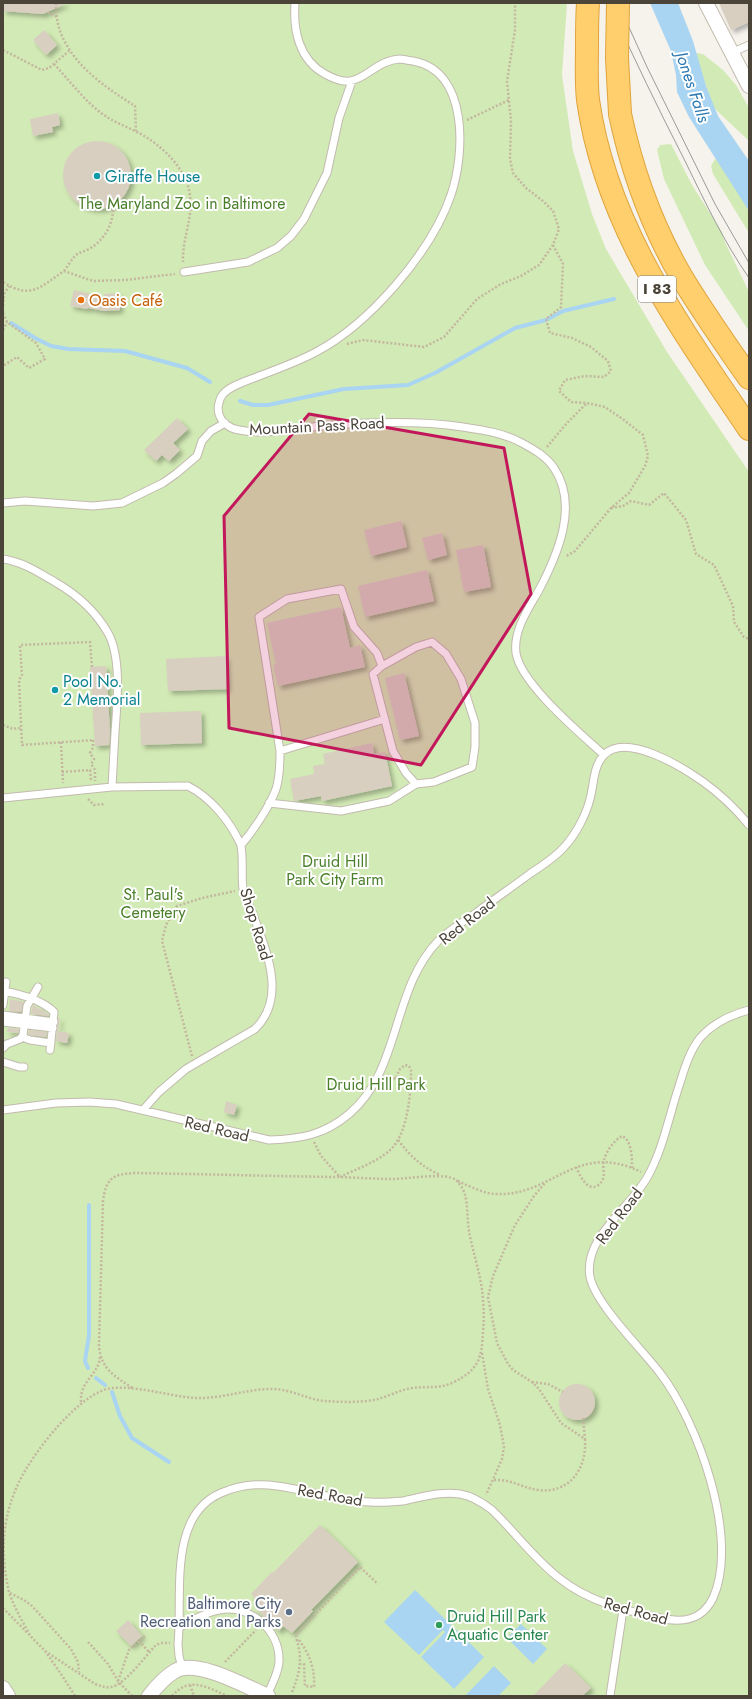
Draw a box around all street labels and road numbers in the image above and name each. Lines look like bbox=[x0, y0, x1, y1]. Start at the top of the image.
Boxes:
road number: I 83 bbox=[638, 276, 676, 302]
street label: Mountain Pass Road bbox=[249, 411, 385, 441]
street label: Shop Road bbox=[234, 885, 278, 963]
street label: Red Road bbox=[434, 892, 500, 950]
street label: Red Road bbox=[182, 1110, 252, 1148]
street label: Red Road bbox=[590, 1183, 648, 1249]
street label: Red Road bbox=[296, 1478, 364, 1512]
street label: Red Road bbox=[601, 1591, 671, 1631]

